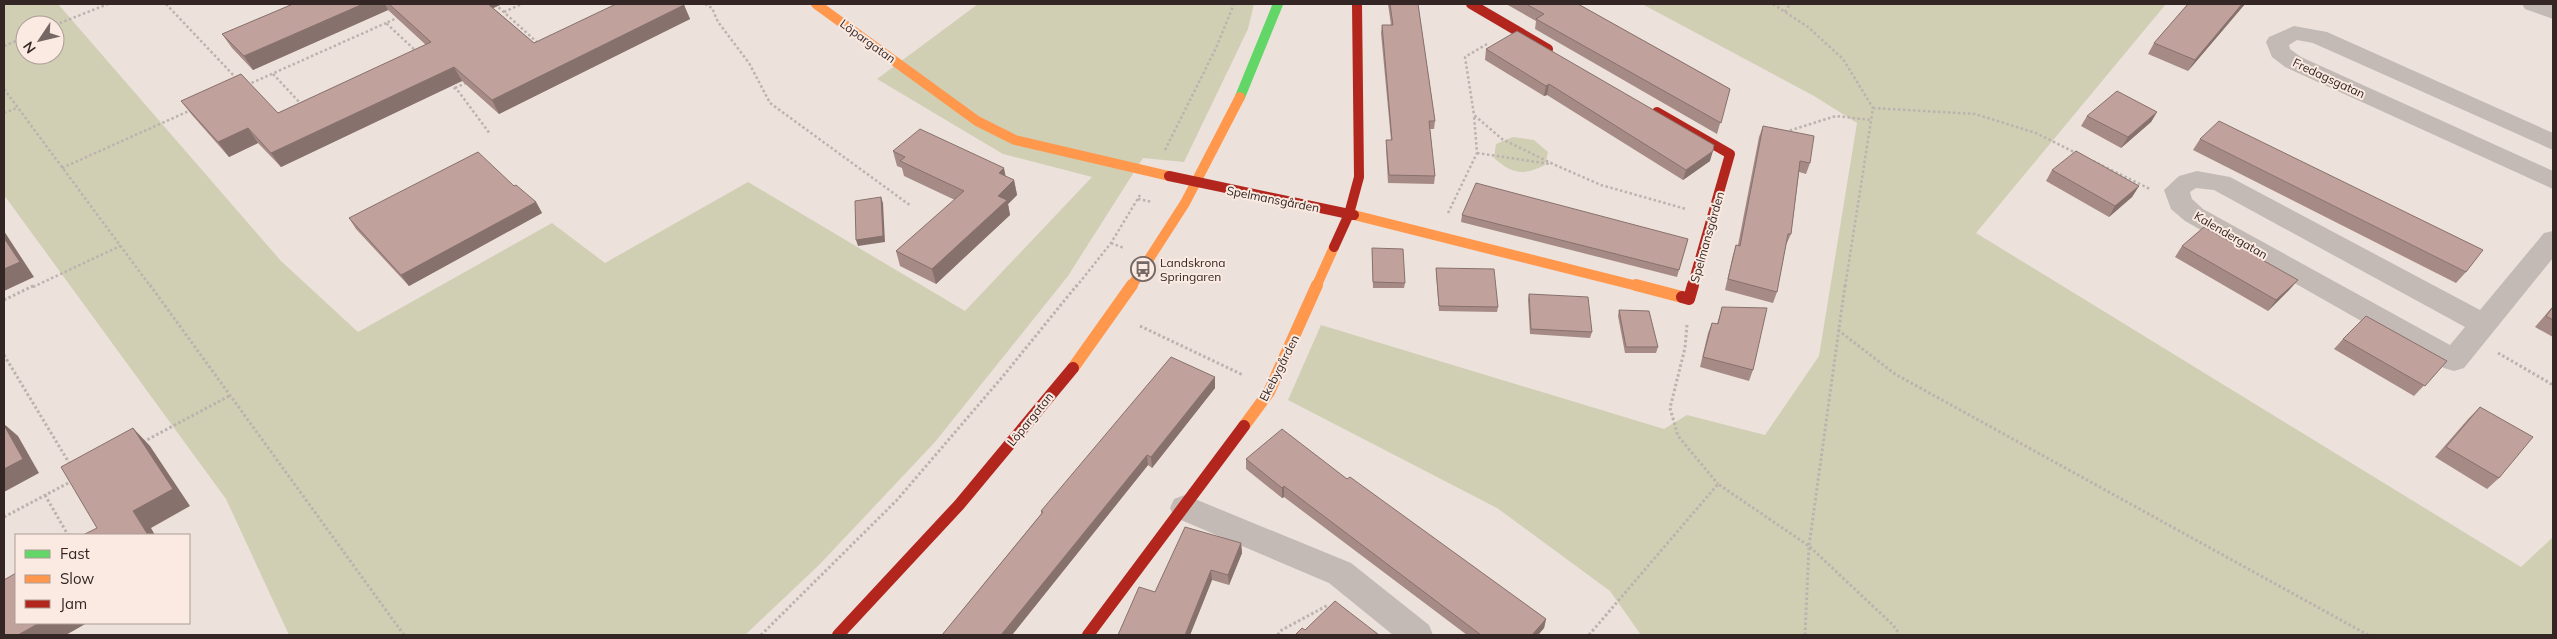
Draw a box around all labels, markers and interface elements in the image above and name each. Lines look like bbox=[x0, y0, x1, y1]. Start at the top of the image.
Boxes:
north arrow bbox=[15, 15, 65, 65]
street label: Löpargatan bbox=[837, 16, 899, 66]
text: N bbox=[19, 38, 40, 57]
street label: Fredagsgatan bbox=[2291, 55, 2367, 101]
street label: Spelmansgården bbox=[1225, 183, 1321, 215]
street label: Spelmansgården bbox=[1687, 190, 1727, 284]
street label: Kalendergatan bbox=[2192, 208, 2270, 262]
place label: Landskrona Springaren bbox=[1160, 255, 1225, 284]
bus stop icon: Landskrona Springaren bbox=[1130, 256, 1156, 282]
street label: Ekebygården bbox=[1256, 332, 1302, 404]
street label: Löpargatan bbox=[1004, 389, 1056, 449]
legend bbox=[15, 534, 190, 624]
text: Fast bbox=[60, 544, 90, 563]
text: Slow bbox=[60, 569, 94, 588]
text: Jam bbox=[60, 594, 87, 613]

